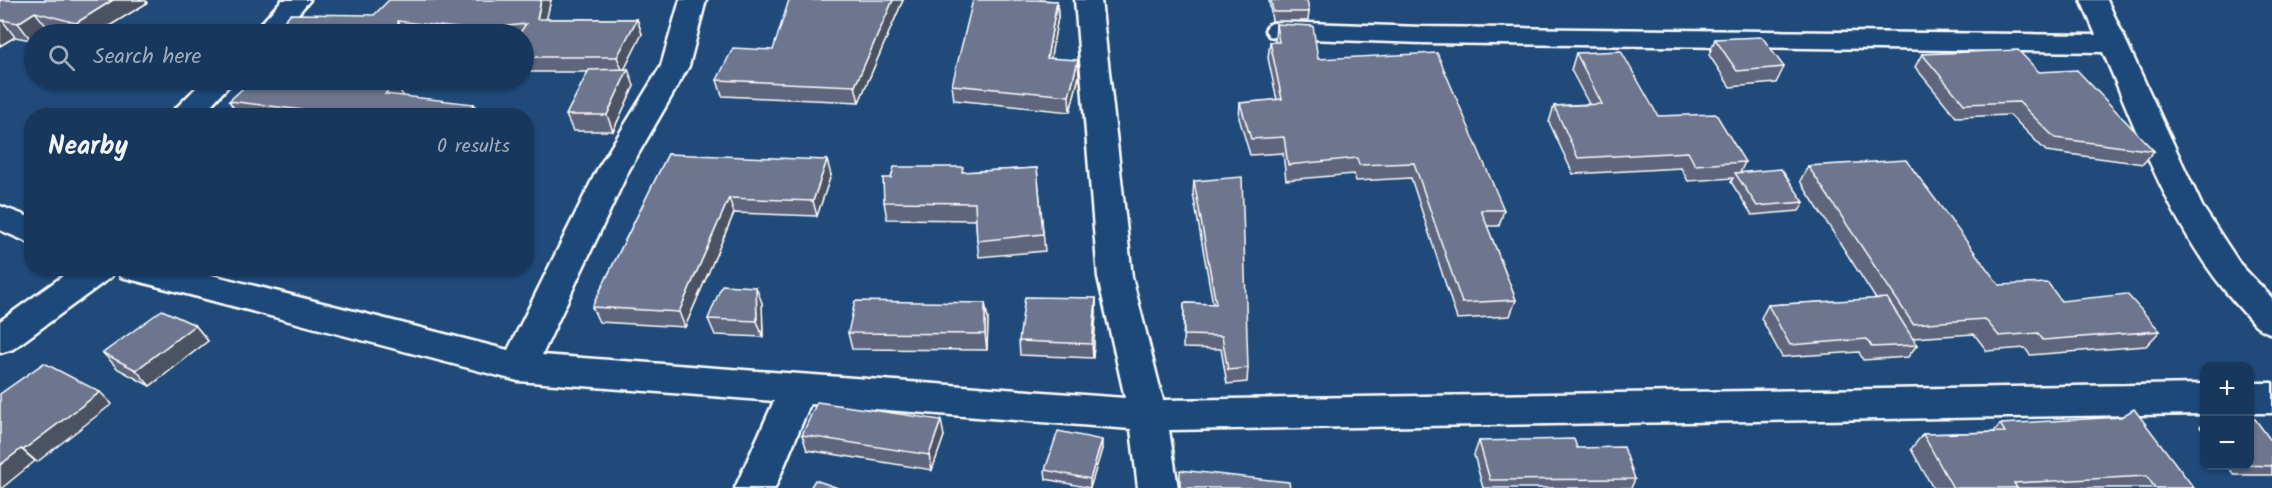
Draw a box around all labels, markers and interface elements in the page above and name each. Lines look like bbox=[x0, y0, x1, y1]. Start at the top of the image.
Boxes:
search box bbox=[24, 24, 534, 90]
text: Search here bbox=[93, 40, 201, 75]
icon: search bbox=[45, 41, 78, 74]
text: Nearby bbox=[48, 126, 128, 168]
text: 0 results bbox=[437, 131, 510, 163]
map controls bbox=[2200, 362, 2254, 470]
button: + bbox=[2200, 362, 2254, 416]
button: − bbox=[2200, 416, 2254, 470]

